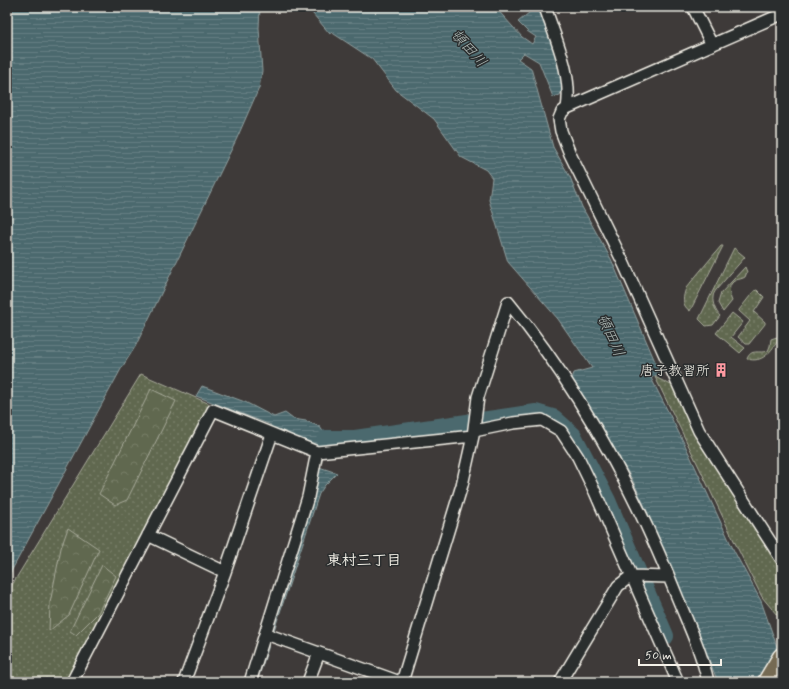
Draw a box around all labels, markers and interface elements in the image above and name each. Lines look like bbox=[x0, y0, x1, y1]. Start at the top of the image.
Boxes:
water label: 頓田川 bbox=[446, 25, 491, 72]
water label: 頓田川 bbox=[592, 311, 628, 360]
place label: 唐子教習所 bbox=[640, 362, 710, 380]
building icon: 唐子教習所 bbox=[713, 362, 729, 378]
district label: 東村三丁目 bbox=[326, 551, 402, 571]
scale bar bbox=[639, 641, 721, 667]
text: 50 m bbox=[645, 648, 672, 664]

